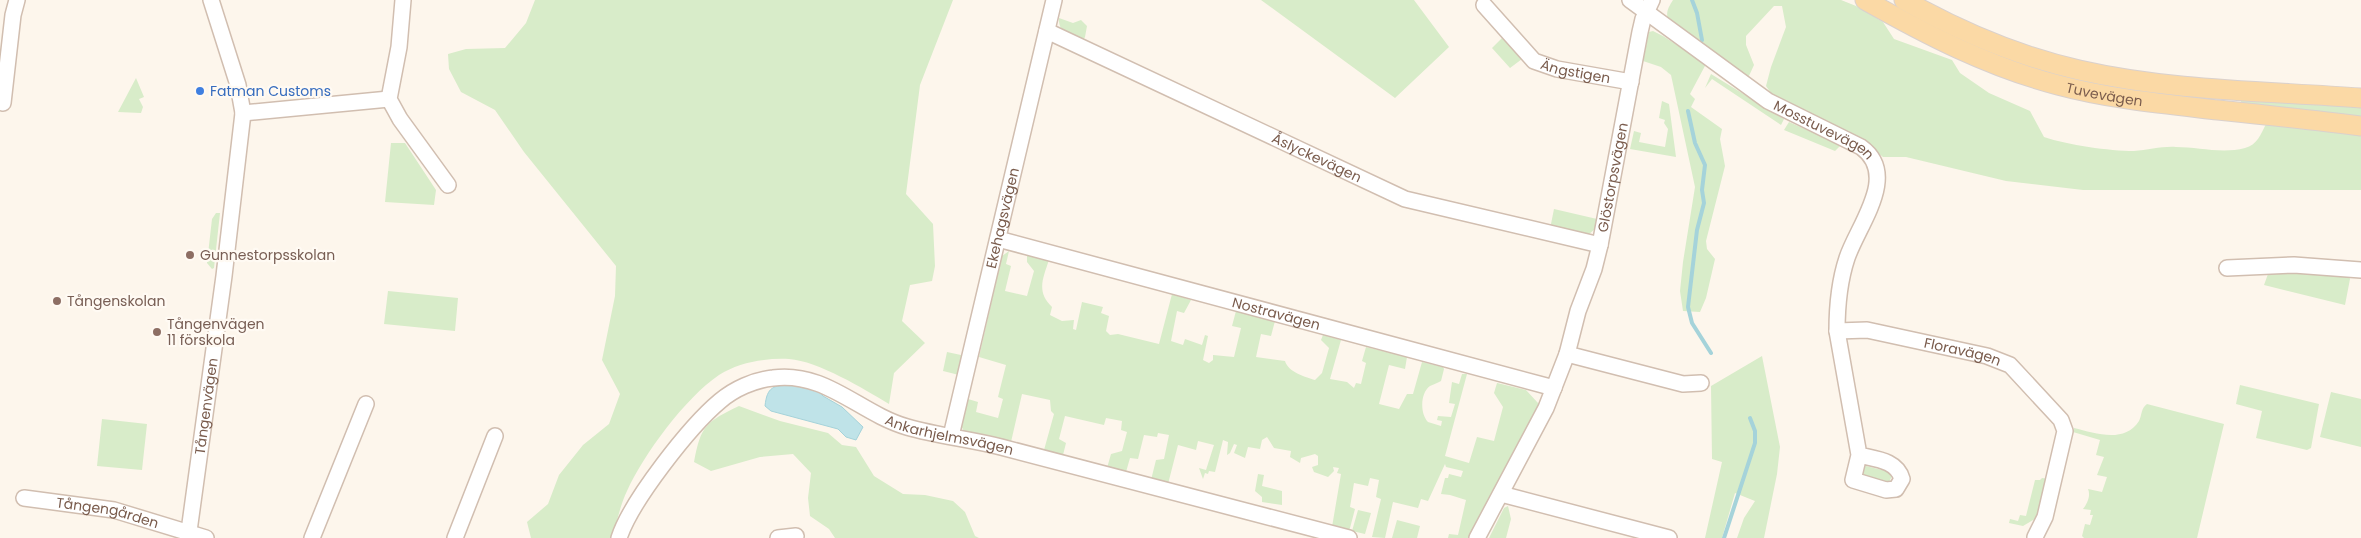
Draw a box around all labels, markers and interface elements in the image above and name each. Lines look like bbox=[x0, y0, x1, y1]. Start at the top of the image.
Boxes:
street label: Ängstigen bbox=[1538, 54, 1612, 88]
street label: Tuvevägen bbox=[2064, 77, 2144, 111]
place label: Fatman Customs bbox=[210, 81, 331, 101]
marker: Fatman Customs bbox=[194, 85, 206, 97]
street label: Mosstuvevägen bbox=[1770, 95, 1879, 164]
street label: Glöstorpsvägen bbox=[1593, 121, 1633, 234]
street label: Åslyckevägen bbox=[1269, 128, 1365, 187]
street label: Ekehagsvägen bbox=[981, 166, 1024, 270]
place label: Gunnestorpsskolan bbox=[200, 245, 335, 265]
marker: Gunnestorpsskolan bbox=[184, 249, 196, 261]
place label: Tångenskolan bbox=[67, 291, 165, 311]
street label: Nostravägen bbox=[1230, 292, 1322, 335]
marker: Tångenskolan bbox=[51, 295, 63, 307]
place label: Tångenvägen 11 förskola bbox=[167, 314, 265, 350]
marker: Tångenvägen 11 förskola bbox=[151, 326, 163, 338]
street label: Floravägen bbox=[1922, 333, 2004, 371]
street label: Tångenvägen bbox=[190, 356, 223, 456]
street label: Ankarhjelmsvägen bbox=[882, 410, 1016, 460]
street label: Tångengården bbox=[55, 492, 161, 533]

